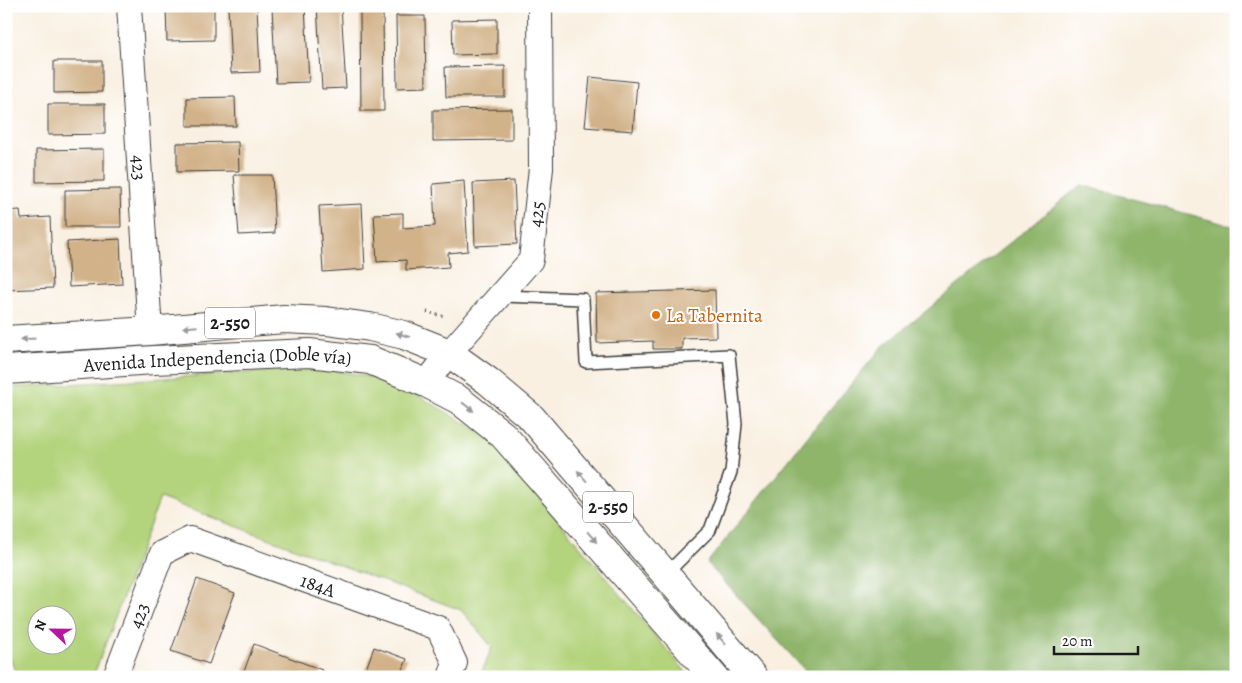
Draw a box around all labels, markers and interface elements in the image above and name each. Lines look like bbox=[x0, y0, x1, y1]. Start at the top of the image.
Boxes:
street label: 423 bbox=[125, 154, 152, 181]
street label: 425 bbox=[523, 200, 551, 228]
place label: La Tabernita bbox=[666, 303, 763, 329]
road number: 2-550 bbox=[205, 307, 255, 338]
marker: La Tabernita bbox=[650, 309, 662, 321]
one-way arrow bbox=[182, 323, 198, 331]
one-way arrow bbox=[396, 331, 411, 339]
one-way arrow bbox=[20, 335, 36, 343]
street label: Avenida Independencia (Doble vía) bbox=[82, 341, 353, 379]
one-way arrow bbox=[461, 401, 474, 412]
one-way arrow bbox=[576, 469, 587, 482]
road number: 2-550 bbox=[583, 492, 633, 522]
one-way arrow bbox=[586, 530, 597, 543]
street label: 184A bbox=[297, 568, 340, 604]
street label: 423 bbox=[123, 599, 156, 632]
north arrow bbox=[28, 606, 78, 656]
text: N bbox=[30, 617, 51, 634]
scale bar bbox=[1054, 623, 1138, 655]
text: 20 m bbox=[1062, 631, 1093, 651]
one-way arrow bbox=[716, 633, 727, 646]

